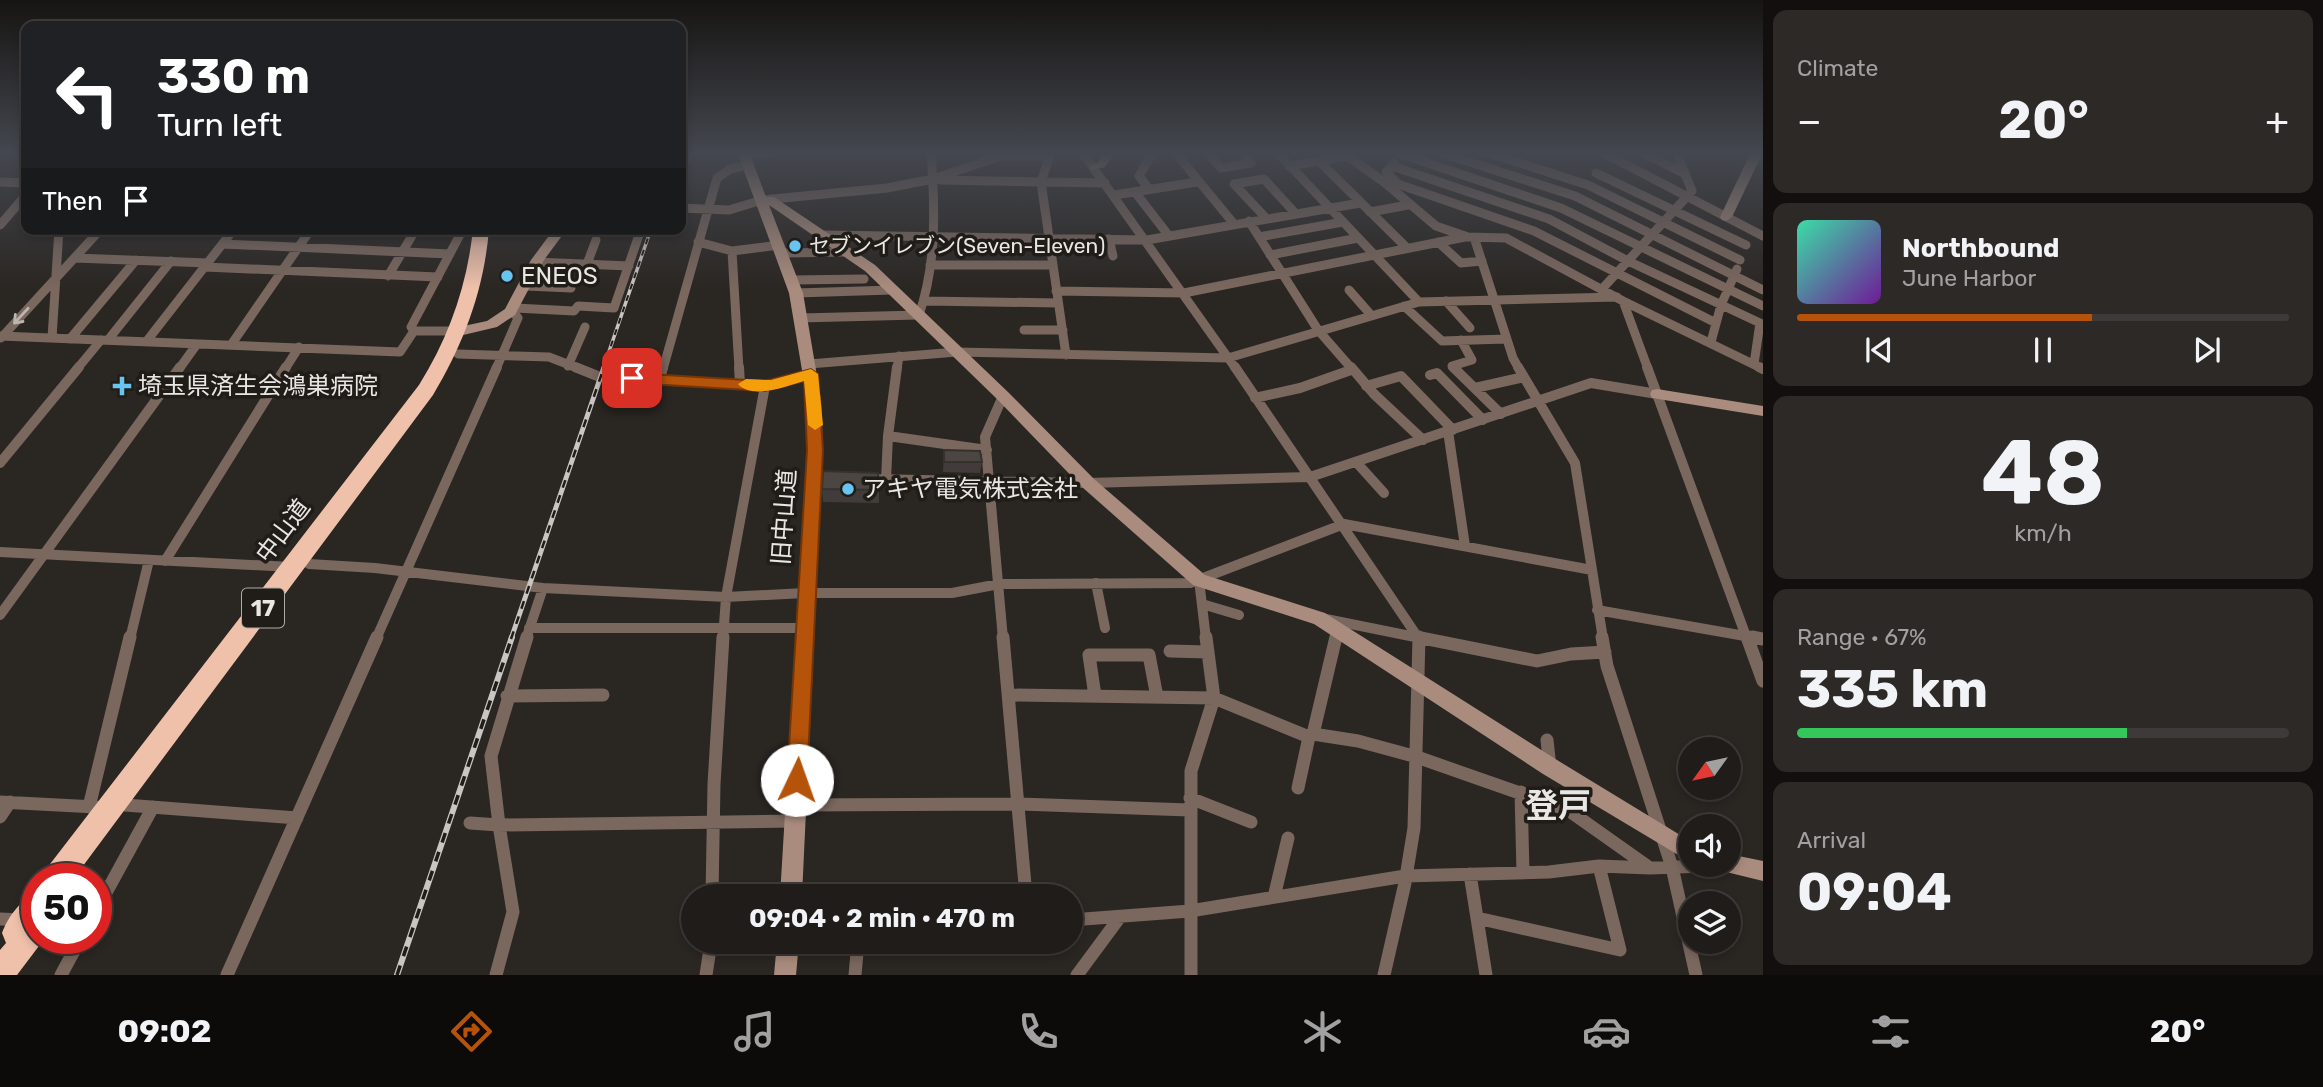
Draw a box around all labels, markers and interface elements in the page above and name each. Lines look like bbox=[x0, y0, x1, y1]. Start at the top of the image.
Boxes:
text: 330 m bbox=[157, 47, 310, 105]
icon: left bbox=[42, 49, 133, 140]
text: Climate bbox=[1797, 54, 1878, 82]
text: 20° bbox=[1998, 89, 2089, 151]
text: − bbox=[1797, 98, 1822, 144]
text: + bbox=[2265, 98, 2289, 144]
text: Turn left bbox=[157, 106, 282, 144]
icon: arrive bbox=[117, 182, 155, 220]
text: Then bbox=[42, 186, 103, 217]
place label: セブンイレブン(Seven-Eleven) bbox=[809, 233, 1105, 258]
text: Northbound bbox=[1902, 233, 2060, 264]
marker: セブンイレブン(Seven-Eleven) bbox=[787, 238, 803, 254]
place label: ENEOS bbox=[521, 262, 598, 290]
text: June Harbor bbox=[1902, 264, 2036, 292]
marker: ENEOS bbox=[499, 268, 515, 284]
one-way arrow bbox=[14, 306, 30, 324]
icon: previous bbox=[1860, 331, 1898, 369]
icon: pause bbox=[2024, 331, 2062, 369]
icon: next bbox=[2188, 331, 2226, 369]
pin bbox=[602, 348, 662, 408]
icon: arrive bbox=[613, 359, 651, 397]
place label: 埼玉県済生会鴻巣病院 bbox=[138, 372, 378, 400]
marker: 埼玉県済生会鴻巣病院 bbox=[112, 376, 132, 396]
text: 48 bbox=[1981, 419, 2105, 527]
street label: 旧中山道 bbox=[767, 468, 801, 566]
place label: アキヤ電気株式会社 bbox=[862, 475, 1078, 503]
marker: アキヤ電気株式会社 bbox=[840, 481, 856, 497]
street label: 中山道 bbox=[250, 494, 316, 568]
text: km/h bbox=[2014, 519, 2072, 547]
road number: 17 bbox=[242, 588, 284, 628]
text: Range · 67% bbox=[1797, 623, 1927, 651]
text: 335 km bbox=[1797, 658, 1988, 720]
north arrow bbox=[1678, 737, 1741, 800]
map controls bbox=[1678, 737, 1741, 954]
position arrow bbox=[760, 743, 834, 817]
district label: 登戸 bbox=[1525, 786, 1591, 825]
button: sound bbox=[1678, 814, 1741, 877]
text: Arrival bbox=[1797, 826, 1866, 854]
text: 09:04 bbox=[1797, 861, 1952, 923]
speed limit sign: 50 bbox=[21, 863, 112, 954]
button: layers bbox=[1678, 891, 1741, 954]
text: 09:04 · 2 min · 470 m bbox=[749, 903, 1015, 934]
icon: directions bbox=[447, 1007, 496, 1056]
icon: music bbox=[730, 1007, 779, 1056]
icon: phone bbox=[1014, 1007, 1063, 1056]
icon: climate bbox=[1298, 1007, 1347, 1056]
icon: car bbox=[1582, 1007, 1631, 1056]
icon: filters bbox=[1866, 1007, 1915, 1056]
text: 09:02 bbox=[117, 1012, 212, 1050]
text: 20° bbox=[2150, 1012, 2205, 1050]

